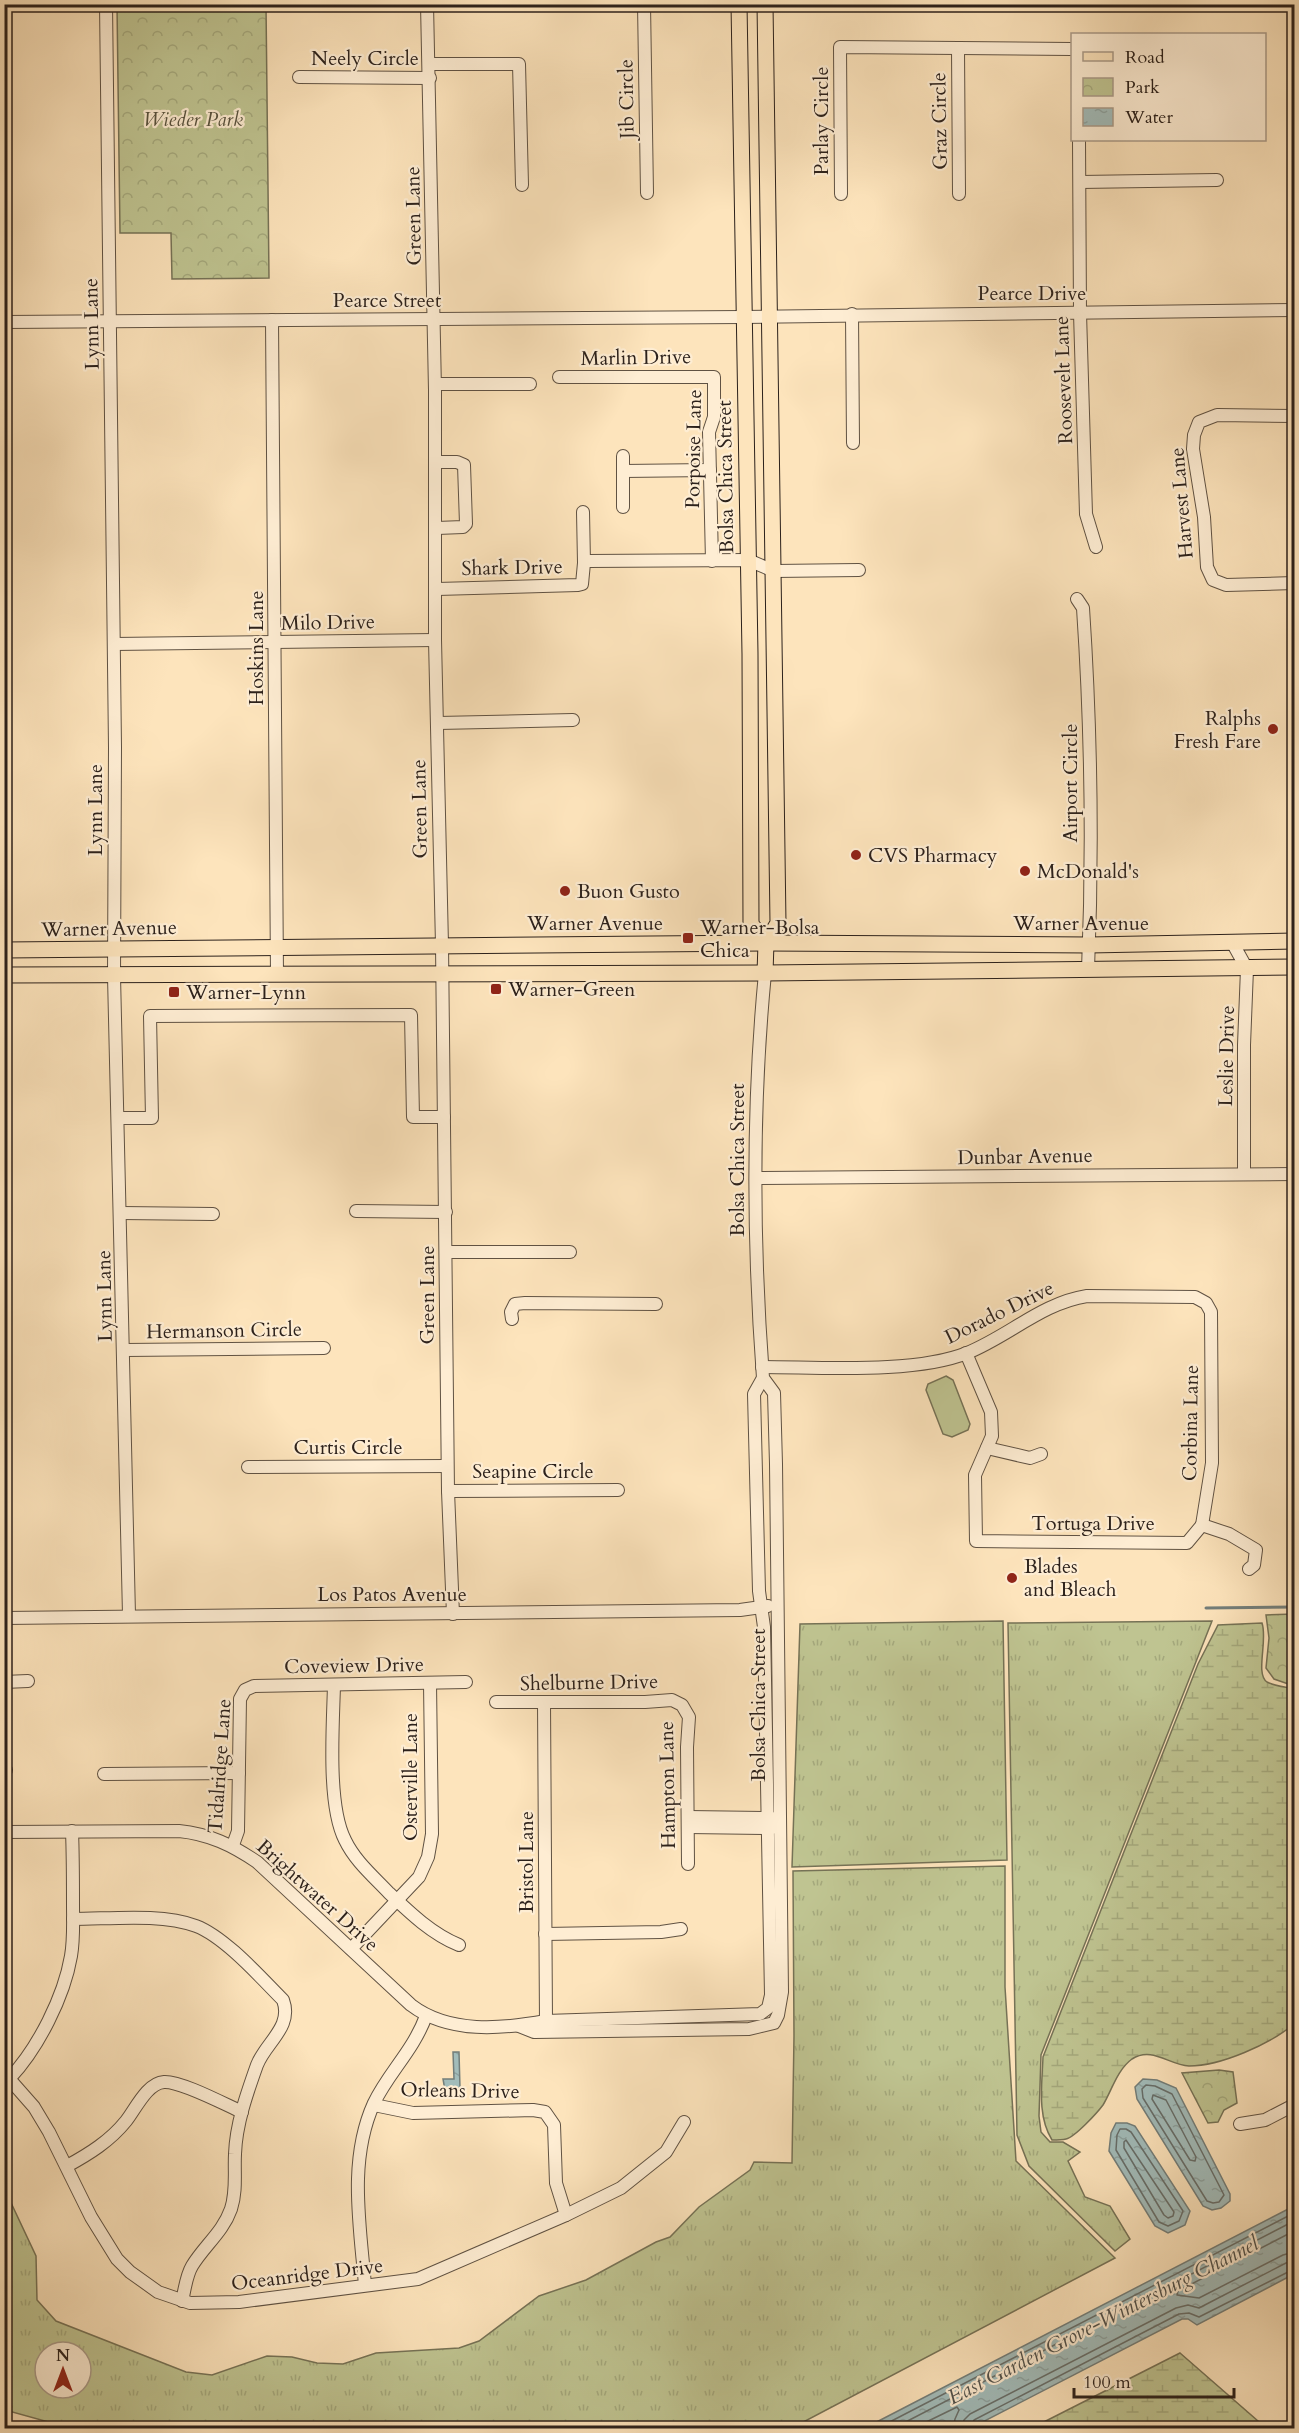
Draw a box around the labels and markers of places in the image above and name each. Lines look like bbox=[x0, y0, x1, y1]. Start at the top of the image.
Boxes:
place label: Ralphs Fresh Fare bbox=[1174, 705, 1261, 755]
marker: Ralphs Fresh Fare bbox=[1266, 722, 1280, 736]
place label: CVS Pharmacy bbox=[868, 842, 998, 869]
marker: CVS Pharmacy bbox=[849, 848, 863, 862]
place label: McDonald's bbox=[1037, 858, 1139, 885]
marker: McDonald's bbox=[1018, 864, 1032, 878]
place label: Buon Gusto bbox=[577, 878, 680, 905]
marker: Buon Gusto bbox=[558, 884, 572, 898]
place label: Warner-Bolsa Chica bbox=[699, 914, 820, 964]
marker: Warner-Bolsa Chica bbox=[681, 931, 695, 945]
place label: Warner-Green bbox=[507, 976, 636, 1003]
place label: Warner-Lynn bbox=[185, 979, 307, 1006]
marker: Warner-Green bbox=[489, 982, 503, 996]
marker: Warner-Lynn bbox=[167, 985, 181, 999]
place label: Blades and Bleach bbox=[1024, 1553, 1117, 1603]
marker: Blades and Bleach bbox=[1005, 1571, 1019, 1585]

